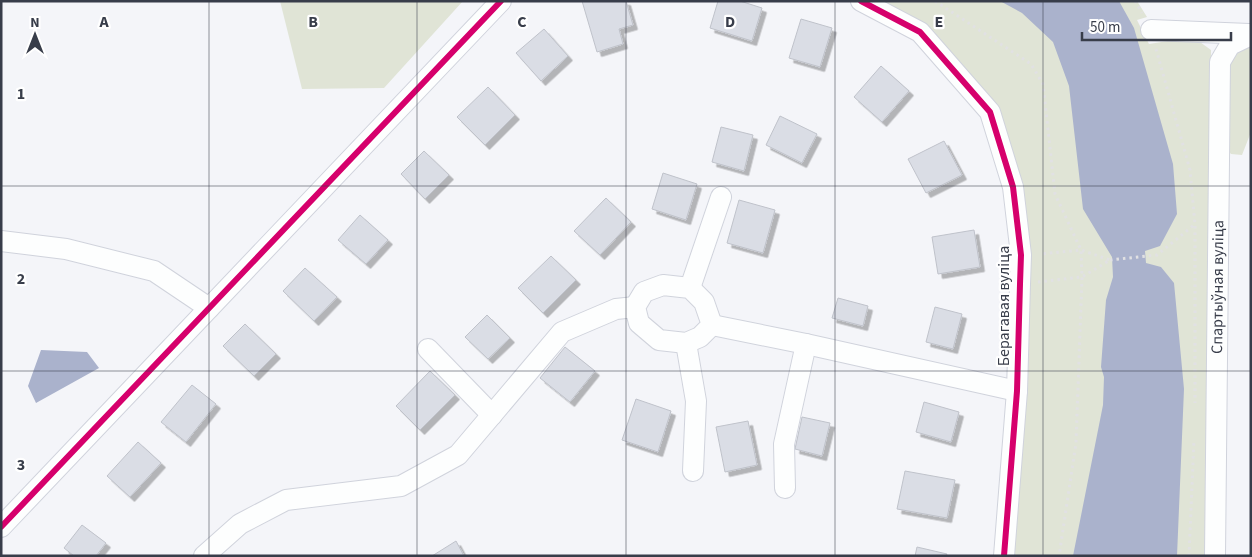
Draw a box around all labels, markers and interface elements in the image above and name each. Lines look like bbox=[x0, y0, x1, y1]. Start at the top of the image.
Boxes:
north arrow bbox=[10, 10, 60, 60]
scale bar bbox=[1082, 10, 1231, 42]
text: A bbox=[98, 11, 109, 33]
text: B bbox=[308, 11, 318, 33]
text: C bbox=[517, 11, 527, 33]
text: D bbox=[725, 11, 735, 33]
text: E bbox=[935, 11, 943, 33]
text: N bbox=[30, 13, 40, 33]
text: 50 m bbox=[1090, 17, 1120, 38]
text: 1 bbox=[17, 83, 25, 105]
street label: Спартыўная вуліца bbox=[1206, 220, 1229, 354]
street label: Берагавая вуліца bbox=[993, 246, 1015, 366]
text: 2 bbox=[17, 268, 25, 290]
text: 3 bbox=[17, 454, 25, 476]

